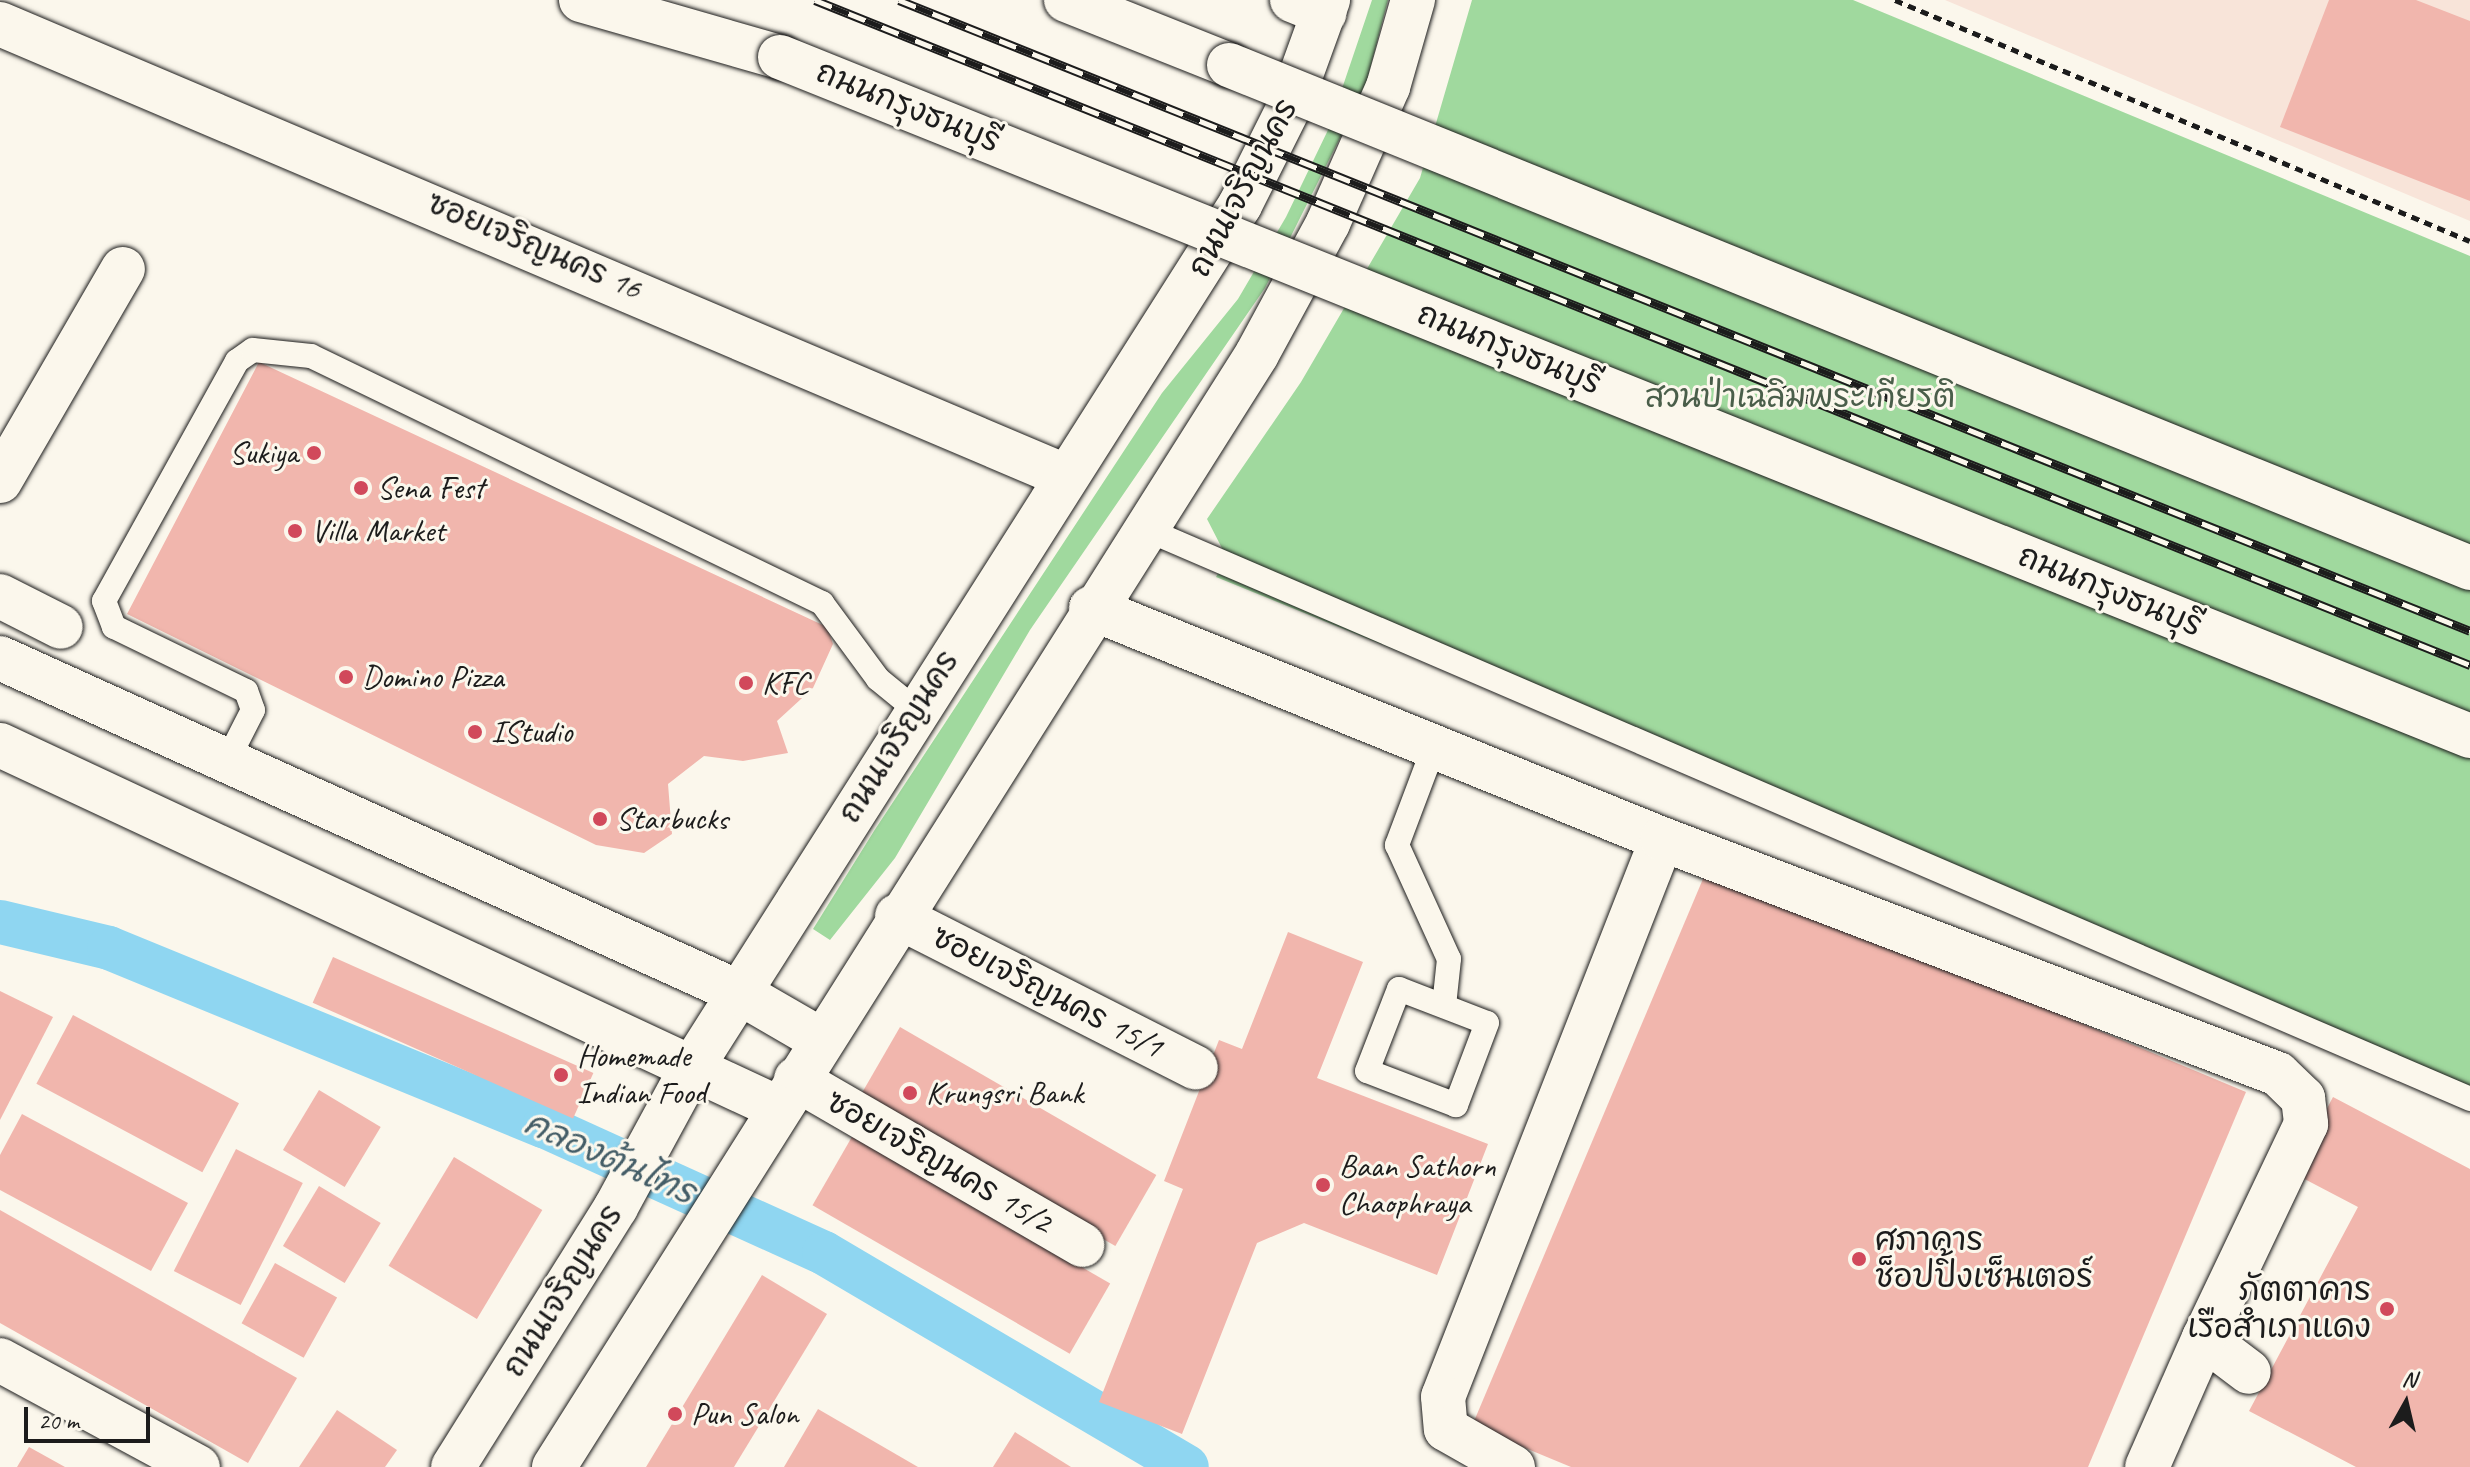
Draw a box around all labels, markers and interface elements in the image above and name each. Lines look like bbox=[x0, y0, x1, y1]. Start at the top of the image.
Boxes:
street label: ถนนกรุงธนบุรี bbox=[810, 53, 1006, 161]
street label: ถนนเจริญนคร bbox=[1180, 92, 1306, 284]
street label: ซอยเจริญนคร 16 bbox=[421, 184, 647, 308]
street label: ถนนกรุงธนบุรี bbox=[1411, 295, 1607, 403]
park label: สวนป่าเฉลิมพระเกียรติ bbox=[1645, 378, 1955, 416]
place label: Sukiya bbox=[229, 434, 298, 472]
marker: Sukiya bbox=[305, 444, 323, 462]
place label: Sena Fest bbox=[377, 469, 483, 507]
marker: Sena Fest bbox=[352, 479, 370, 497]
place label: Villa Market bbox=[311, 512, 445, 550]
marker: Villa Market bbox=[286, 522, 304, 540]
street label: ถนนกรุงธนบุรี bbox=[2012, 537, 2208, 645]
street label: ถนนเจริญนคร bbox=[831, 644, 967, 830]
place label: Domino Pizza bbox=[362, 658, 504, 696]
place label: KFC bbox=[762, 664, 809, 702]
marker: Domino Pizza bbox=[337, 668, 355, 686]
marker: KFC bbox=[737, 674, 755, 692]
place label: IStudio bbox=[491, 713, 572, 751]
marker: IStudio bbox=[466, 723, 484, 741]
place label: Starbucks bbox=[616, 800, 728, 838]
marker: Starbucks bbox=[591, 810, 609, 828]
street label: ซอยเจริญนคร 15/1 bbox=[925, 917, 1169, 1067]
place label: Homemade Indian Food bbox=[577, 1038, 706, 1113]
marker: Homemade Indian Food bbox=[552, 1066, 570, 1084]
place label: Krungsri Bank bbox=[926, 1074, 1084, 1112]
street label: ซอยเจริญนคร 15/2 bbox=[820, 1082, 1058, 1242]
marker: Krungsri Bank bbox=[901, 1084, 919, 1102]
water label: คลองต้นไทร bbox=[519, 1101, 701, 1213]
place label: Baan Sathorn Chaophraya bbox=[1339, 1148, 1496, 1223]
marker: Baan Sathorn Chaophraya bbox=[1314, 1176, 1332, 1194]
street label: ถนนเจริญนคร bbox=[495, 1198, 631, 1384]
place label: ศุภาคาร ช็อปปิ้งเซ็นเตอร์ bbox=[1875, 1222, 2093, 1297]
marker: ศุภาคาร ช็อปปิ้งเซ็นเตอร์ bbox=[1850, 1250, 1868, 1268]
place label: ภัตตาคาร เรือสำเภาแดง bbox=[2187, 1272, 2371, 1347]
marker: ภัตตาคาร เรือสำเภาแดง bbox=[2378, 1300, 2396, 1318]
north arrow bbox=[2366, 1363, 2446, 1443]
text: N bbox=[2401, 1364, 2418, 1394]
scale bar bbox=[28, 1391, 154, 1441]
place label: Pun Salon bbox=[691, 1395, 799, 1433]
marker: Pun Salon bbox=[666, 1405, 684, 1423]
text: 20 m bbox=[38, 1406, 79, 1436]

